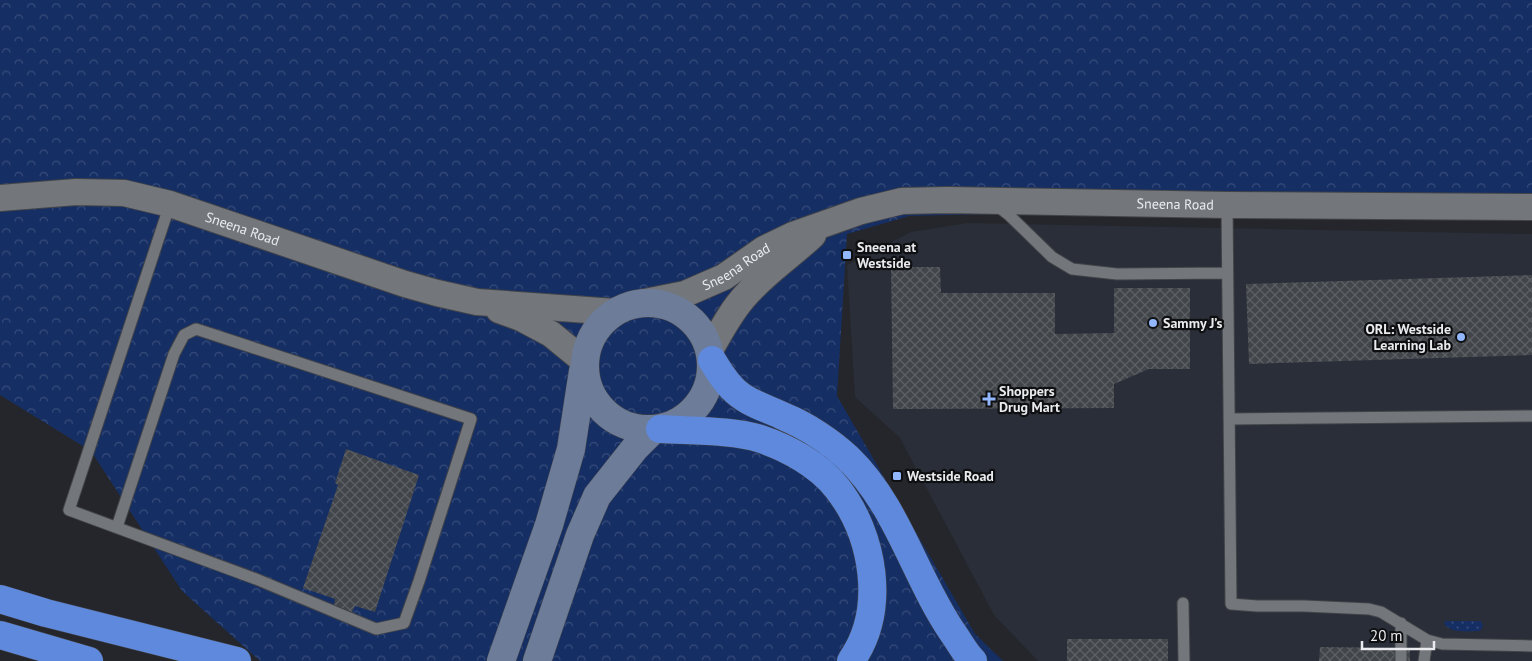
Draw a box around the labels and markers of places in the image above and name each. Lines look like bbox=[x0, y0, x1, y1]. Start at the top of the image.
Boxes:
place label: Sneena at Westside bbox=[857, 238, 916, 272]
marker: Sneena at Westside bbox=[841, 249, 853, 261]
place label: Sammy J’s bbox=[1163, 314, 1222, 332]
marker: Sammy J’s bbox=[1147, 317, 1159, 329]
place label: ORL: Westside Learning Lab bbox=[1365, 320, 1451, 354]
marker: ORL: Westside Learning Lab bbox=[1455, 331, 1467, 343]
place label: Shoppers Drug Mart bbox=[999, 382, 1060, 416]
marker: Shoppers Drug Mart bbox=[983, 393, 995, 405]
place label: Westside Road bbox=[907, 467, 994, 485]
marker: Westside Road bbox=[891, 470, 903, 482]

